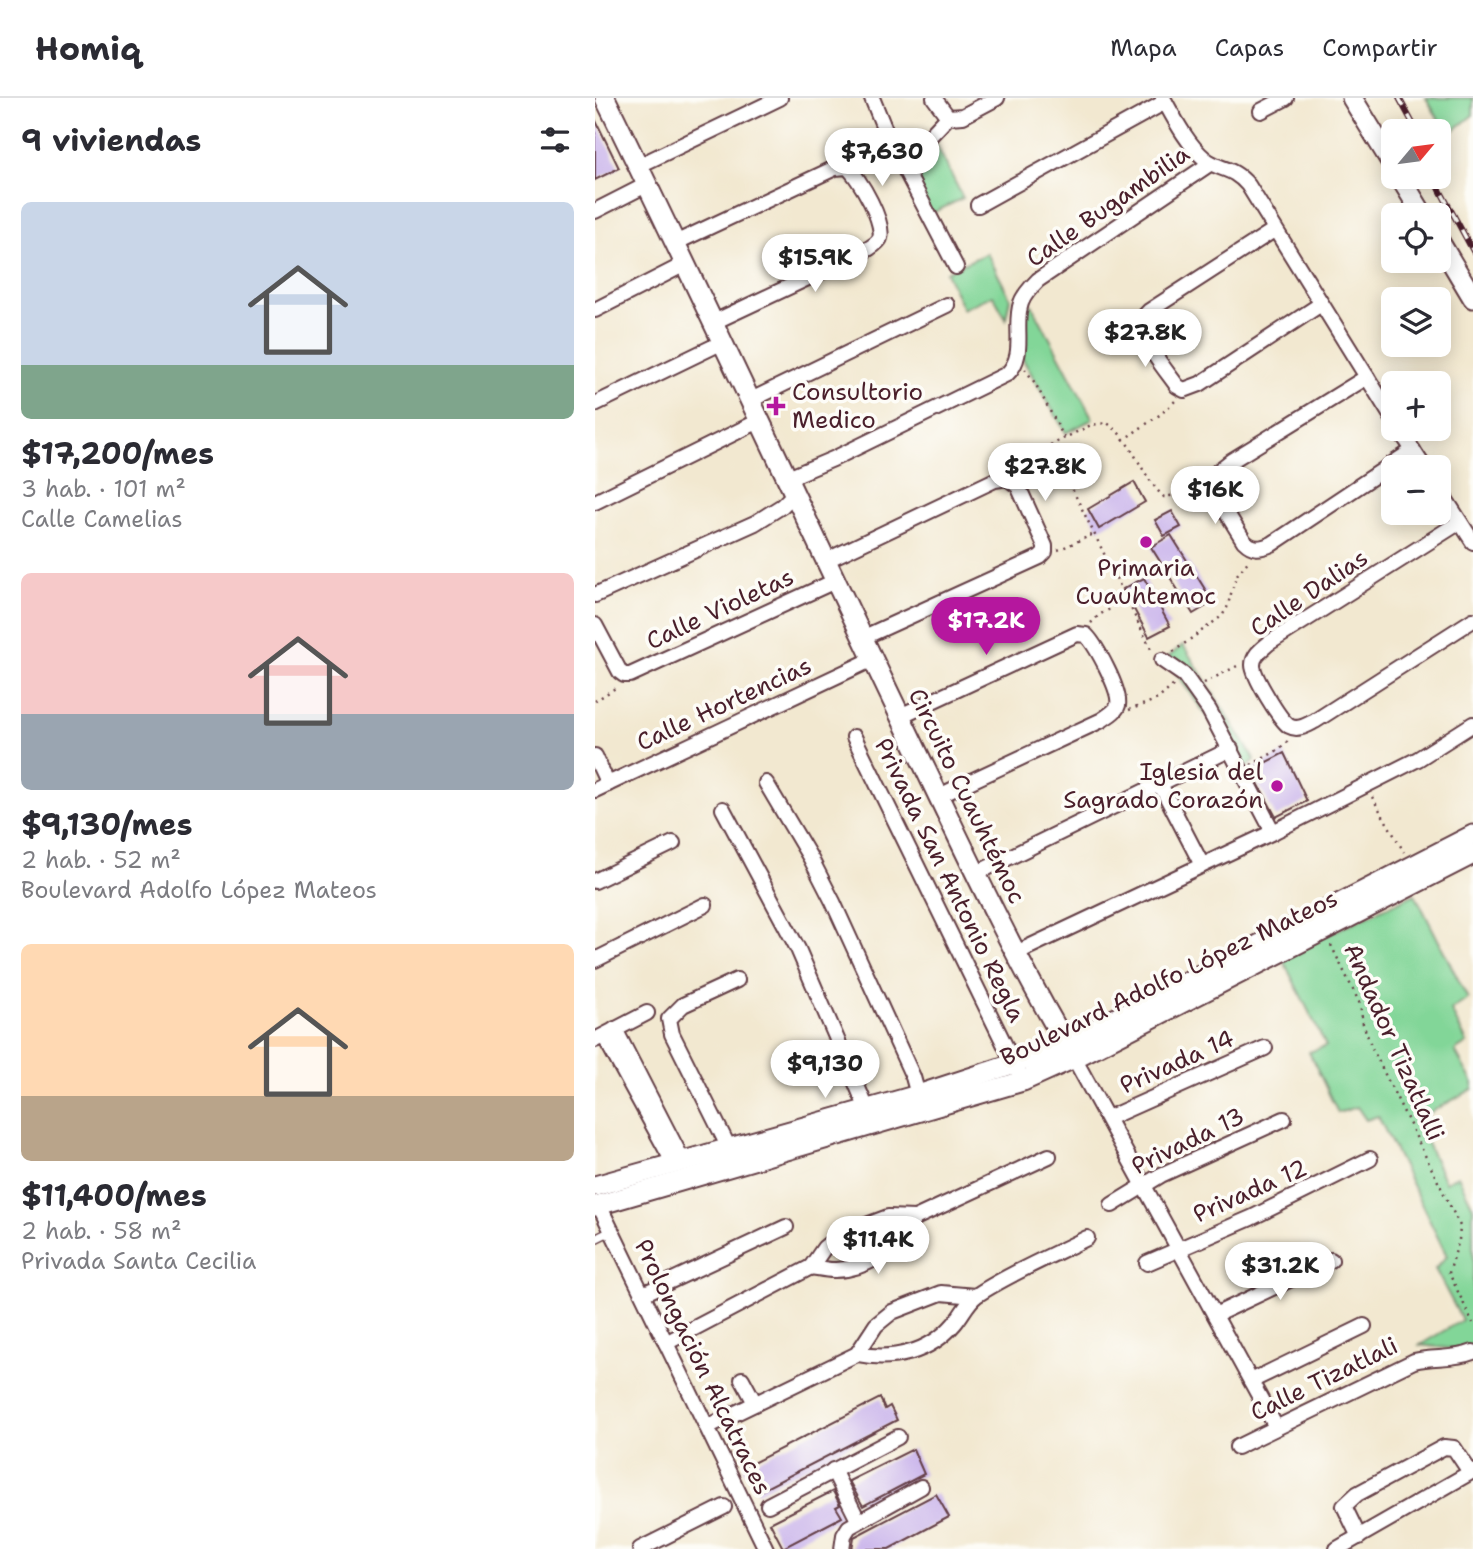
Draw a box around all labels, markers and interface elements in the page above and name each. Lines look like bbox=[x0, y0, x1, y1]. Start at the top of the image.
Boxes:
text: Homiq bbox=[35, 26, 141, 71]
text: Mapa bbox=[1110, 32, 1177, 64]
text: Capas bbox=[1215, 32, 1284, 64]
text: Compartir bbox=[1322, 32, 1438, 64]
north arrow bbox=[1381, 119, 1451, 189]
map controls bbox=[1381, 119, 1451, 525]
text: 9 viviendas bbox=[21, 120, 201, 161]
icon: filters bbox=[536, 121, 574, 159]
pin: $7,630 bbox=[825, 129, 939, 188]
text: $7,630 bbox=[840, 136, 924, 166]
street label: Calle Bugambilia bbox=[1020, 138, 1196, 274]
button: locate bbox=[1381, 203, 1451, 273]
pin: $15.9K bbox=[758, 234, 872, 294]
text: $15.9K bbox=[778, 242, 852, 272]
icon: home bbox=[235, 247, 361, 373]
button: layers bbox=[1381, 287, 1451, 357]
pin: $27.8K bbox=[1088, 310, 1202, 369]
text: $27.8K bbox=[1104, 317, 1186, 347]
button: + bbox=[1381, 371, 1451, 441]
place label: Consultorio Medico bbox=[792, 376, 923, 436]
marker: Consultorio Medico bbox=[766, 396, 786, 416]
text: $17,200/mes bbox=[21, 433, 214, 474]
pin: $27.8K bbox=[988, 444, 1102, 503]
text: $27.8K bbox=[1004, 451, 1086, 481]
button: − bbox=[1381, 455, 1451, 525]
pin: $16K bbox=[1174, 466, 1256, 526]
text: 3 hab. · 101 m² bbox=[21, 474, 186, 504]
text: $16K bbox=[1187, 474, 1243, 504]
text: Calle Camelias bbox=[21, 504, 183, 534]
marker: Primaria Cuauhtemoc bbox=[1138, 534, 1154, 550]
street label: Calle Dalias bbox=[1244, 542, 1374, 644]
place label: Primaria Cuauhtemoc bbox=[1076, 552, 1216, 612]
street label: Calle Violetas bbox=[641, 561, 799, 657]
pin: $17.2K bbox=[929, 598, 1043, 657]
text: $17.2K bbox=[947, 605, 1025, 635]
icon: home bbox=[235, 618, 361, 744]
street label: Calle Hortencias bbox=[631, 649, 817, 759]
street label: Circuito Cuauhtémoc bbox=[901, 683, 1033, 909]
street label: Privada San Antonio Regla bbox=[867, 733, 1033, 1027]
place label: Iglesia del Sagrado Corazón bbox=[1063, 756, 1264, 816]
marker: Iglesia del Sagrado Corazón bbox=[1269, 778, 1285, 794]
text: $9,130/mes bbox=[21, 804, 193, 845]
text: 2 hab. · 52 m² bbox=[21, 845, 181, 875]
text: Boulevard Adolfo López Mateos bbox=[21, 875, 377, 905]
street label: Boulevard Adolfo López Mateos bbox=[995, 882, 1343, 1074]
street label: Andador Tizatlalli bbox=[1336, 938, 1452, 1146]
icon: home bbox=[235, 989, 361, 1115]
street label: Privada 14 bbox=[1115, 1023, 1239, 1101]
pin: $9,130 bbox=[768, 1040, 882, 1100]
text: $9,130 bbox=[787, 1048, 863, 1078]
street label: Privada 13 bbox=[1126, 1100, 1250, 1182]
street label: Privada 12 bbox=[1188, 1152, 1312, 1230]
text: $11,400/mes bbox=[21, 1175, 207, 1216]
text: 2 hab. · 58 m² bbox=[21, 1216, 182, 1246]
pin: $11.4K bbox=[821, 1216, 935, 1276]
text: $11.4K bbox=[842, 1224, 914, 1254]
street label: Prolongación Alcatraces bbox=[627, 1234, 779, 1500]
pin: $31.2K bbox=[1223, 1242, 1337, 1302]
text: Privada Santa Cecilia bbox=[21, 1246, 256, 1276]
text: $31.2K bbox=[1241, 1250, 1319, 1280]
street label: Calle Tizatlali bbox=[1245, 1329, 1403, 1429]

